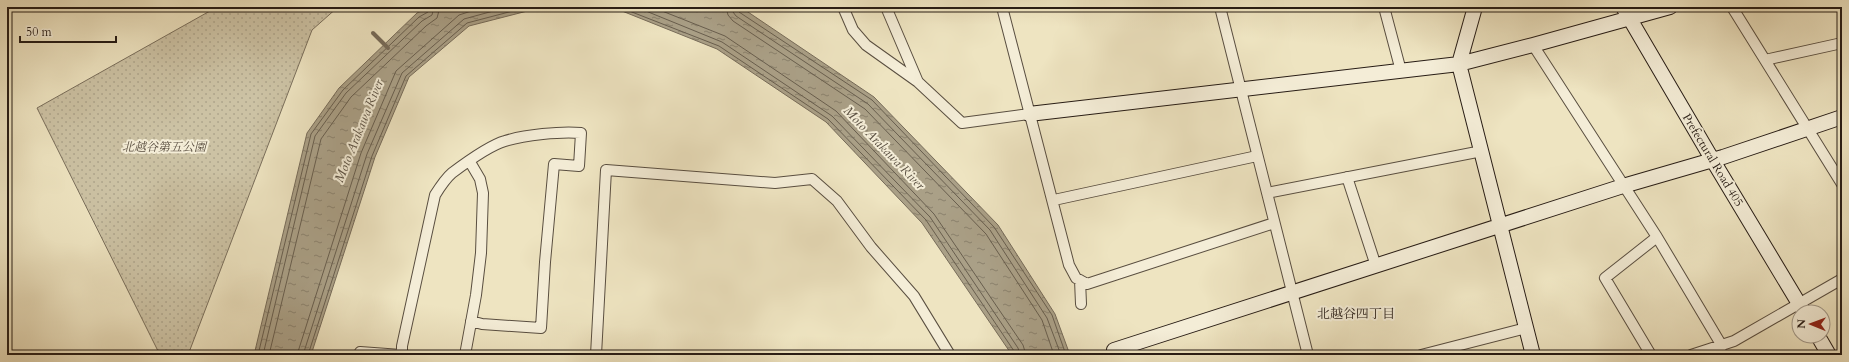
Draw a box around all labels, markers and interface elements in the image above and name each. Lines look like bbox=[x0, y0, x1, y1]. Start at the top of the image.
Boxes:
scale bar bbox=[20, 18, 116, 44]
text: 50 m bbox=[26, 24, 53, 40]
water label: Moto Arakawa River bbox=[330, 76, 388, 185]
water label: Moto Arakawa River bbox=[839, 102, 929, 194]
street label: Prefectural Road 405 bbox=[1679, 111, 1747, 209]
park label: 北越谷第五公園 bbox=[122, 139, 208, 155]
north arrow bbox=[1791, 304, 1831, 344]
district label: 北越谷四丁目 bbox=[1317, 305, 1395, 323]
text: N bbox=[1794, 318, 1809, 329]

